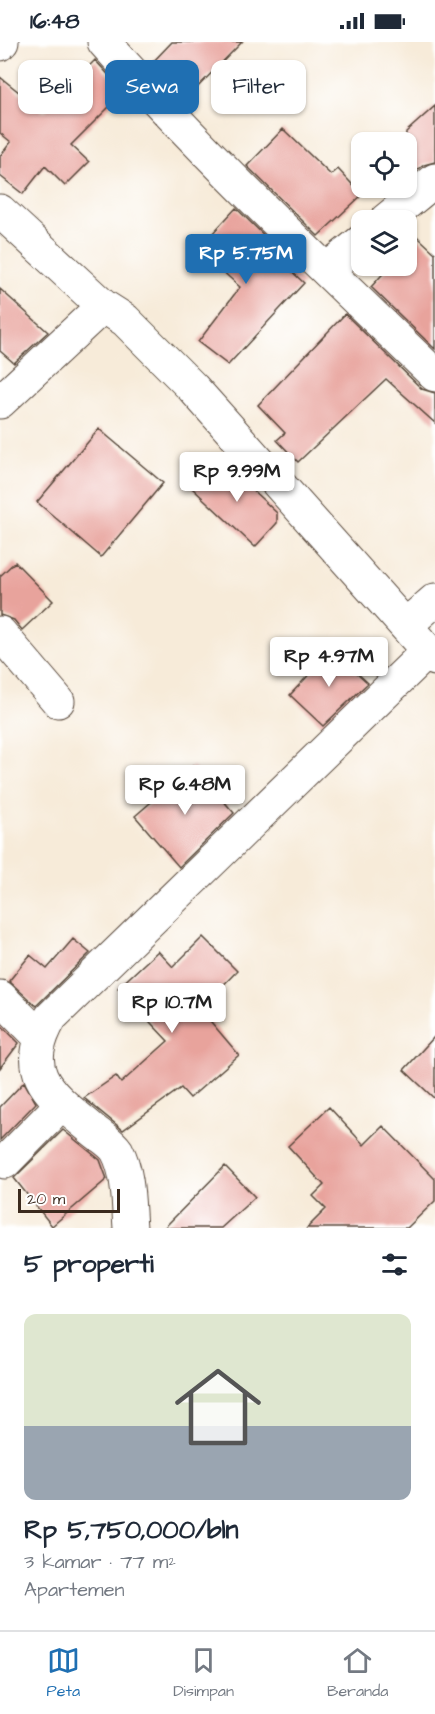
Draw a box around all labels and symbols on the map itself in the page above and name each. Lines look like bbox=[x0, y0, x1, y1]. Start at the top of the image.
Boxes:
pin: Rp 5.75M bbox=[184, 234, 308, 285]
pin: Rp 9.99M bbox=[175, 452, 299, 503]
pin: Rp 4.97M bbox=[267, 637, 391, 688]
pin: Rp 6.48M bbox=[123, 765, 247, 816]
pin: Rp 10.7M bbox=[110, 983, 234, 1034]
scale bar bbox=[18, 1186, 120, 1214]

